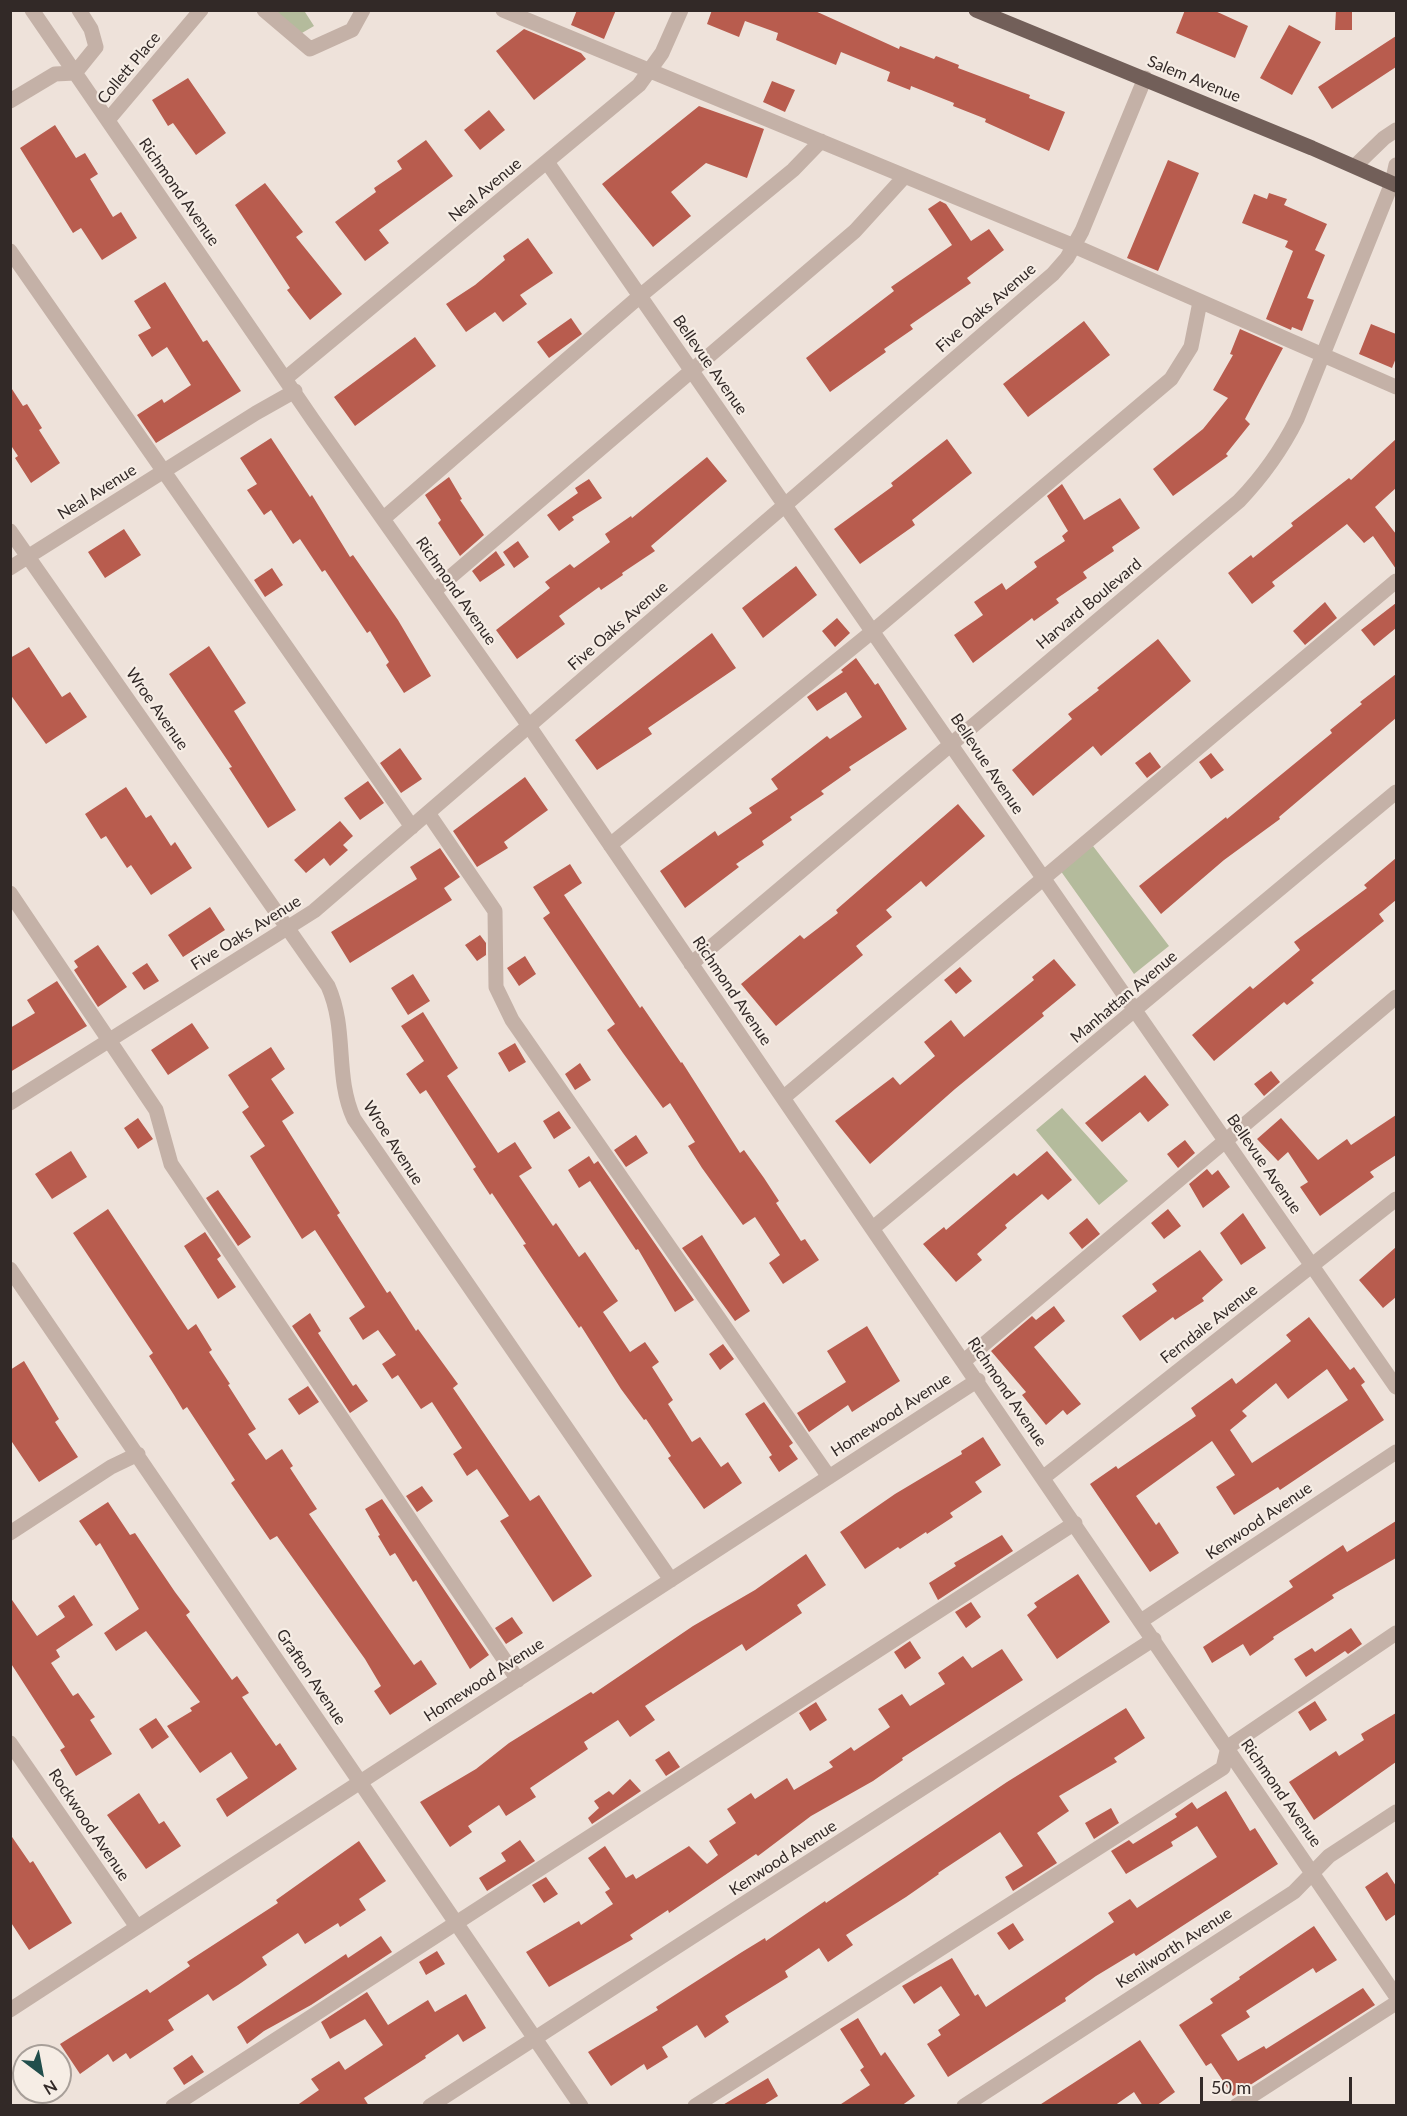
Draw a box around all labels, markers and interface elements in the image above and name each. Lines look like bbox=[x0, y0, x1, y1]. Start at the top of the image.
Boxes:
street label: Collett Place bbox=[93, 28, 165, 108]
street label: Salem Avenue bbox=[1145, 52, 1243, 106]
street label: Richmond Avenue bbox=[135, 134, 223, 250]
street label: Neal Avenue bbox=[445, 154, 525, 226]
street label: Five Oaks Avenue bbox=[932, 259, 1040, 357]
street label: Bellevue Avenue bbox=[669, 311, 751, 419]
street label: Neal Avenue bbox=[54, 460, 140, 524]
street label: Richmond Avenue bbox=[412, 533, 500, 649]
street label: Harvard Boulevard bbox=[1033, 555, 1145, 653]
street label: Five Oaks Avenue bbox=[564, 577, 672, 675]
street label: Wroe Avenue bbox=[122, 664, 192, 754]
street label: Bellevue Avenue bbox=[946, 710, 1028, 818]
street label: Five Oaks Avenue bbox=[187, 891, 305, 975]
street label: Richmond Avenue bbox=[688, 933, 776, 1049]
street label: Manhattan Avenue bbox=[1067, 947, 1181, 1047]
street label: Wroe Avenue bbox=[359, 1098, 427, 1188]
street label: Bellevue Avenue bbox=[1223, 1110, 1305, 1218]
street label: Ferndale Avenue bbox=[1157, 1280, 1261, 1368]
street label: Richmond Avenue bbox=[963, 1334, 1051, 1450]
street label: Homewood Avenue bbox=[827, 1369, 955, 1461]
street label: Kenwood Avenue bbox=[1202, 1478, 1316, 1564]
street label: Grafton Avenue bbox=[272, 1626, 350, 1728]
street label: Homewood Avenue bbox=[420, 1634, 548, 1726]
street label: Richmond Avenue bbox=[1237, 1735, 1325, 1851]
street label: Rockwood Avenue bbox=[44, 1765, 134, 1885]
street label: Kenwood Avenue bbox=[726, 1816, 840, 1900]
street label: Kenilworth Avenue bbox=[1113, 1903, 1235, 1993]
north arrow bbox=[12, 2044, 72, 2104]
scale bar bbox=[1203, 2065, 1354, 2103]
text: 50 m bbox=[1211, 2076, 1251, 2098]
text: N bbox=[40, 2077, 61, 2099]

